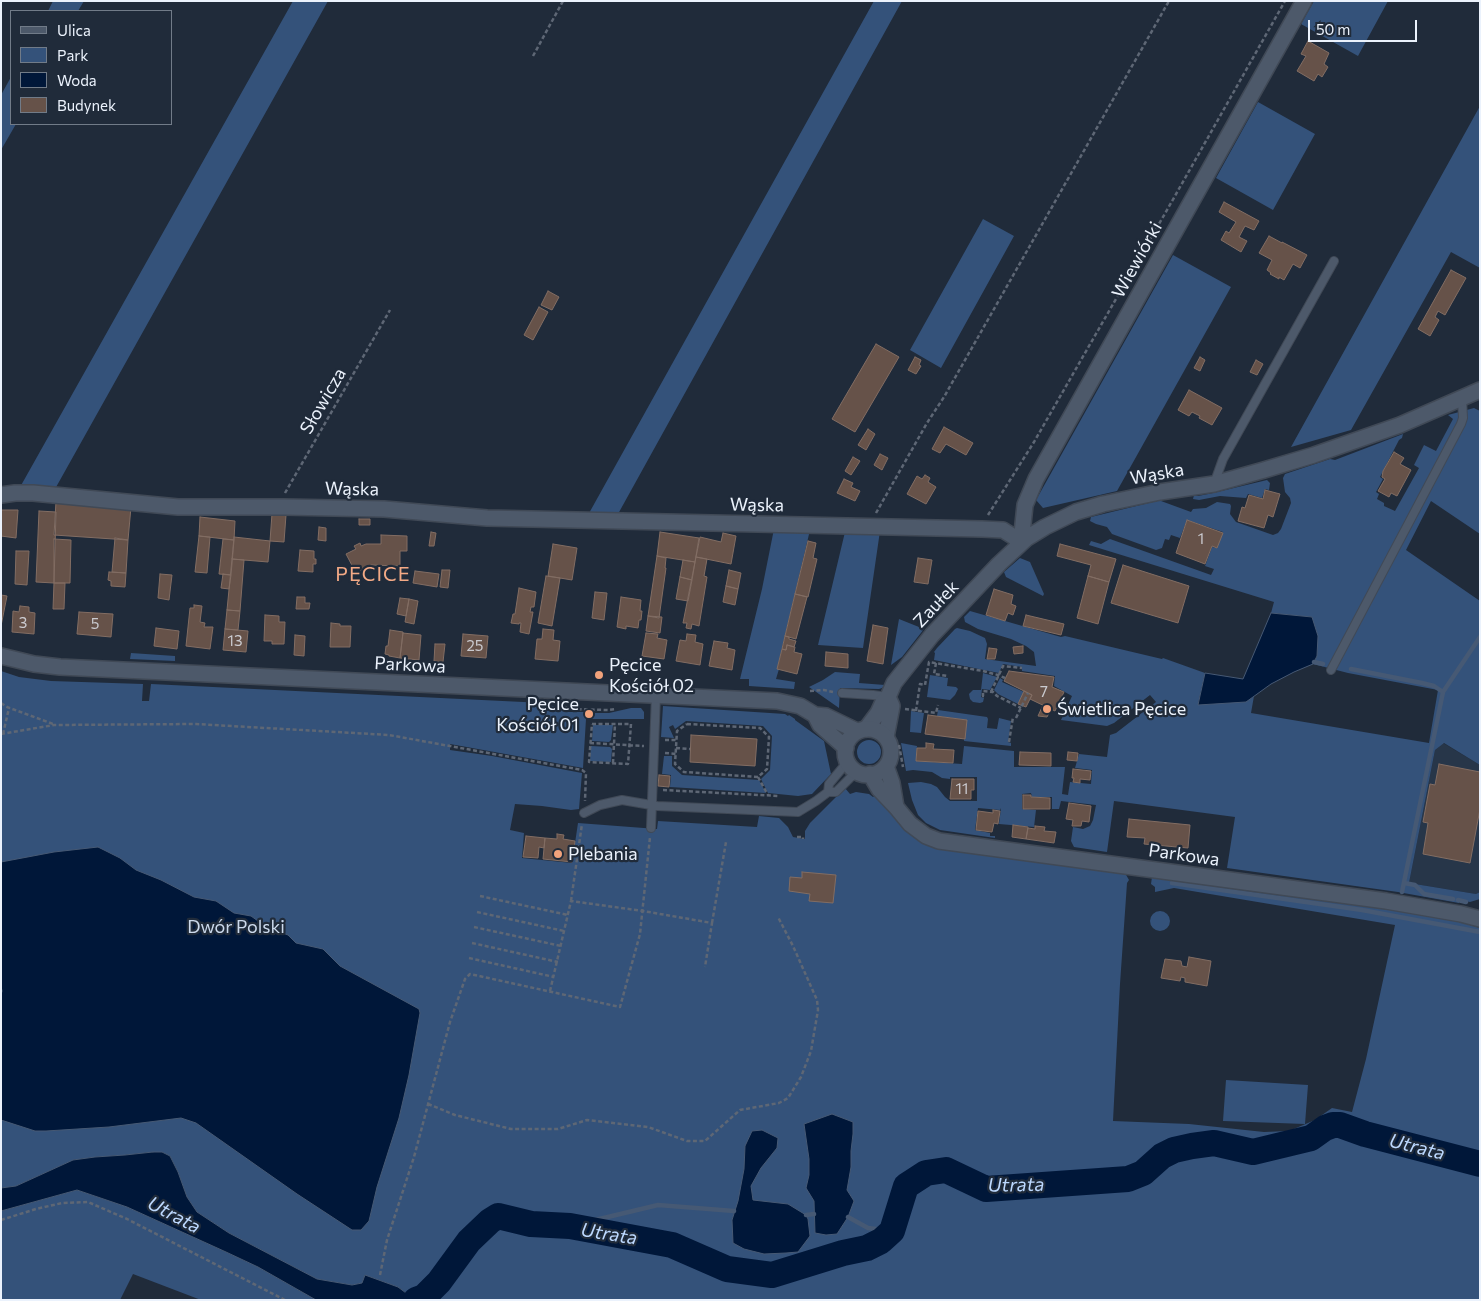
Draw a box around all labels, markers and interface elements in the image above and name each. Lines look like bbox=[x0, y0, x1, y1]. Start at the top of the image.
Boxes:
legend bbox=[10, 10, 172, 125]
scale bar bbox=[1311, 10, 1420, 42]
text: 50 m bbox=[1316, 20, 1350, 38]
text: Ulica bbox=[57, 21, 91, 39]
text: Park bbox=[57, 46, 88, 64]
text: Woda bbox=[57, 71, 97, 89]
text: Budynek bbox=[57, 96, 116, 114]
street label: Wiewiórki bbox=[1107, 218, 1167, 302]
street label: Słowicza bbox=[295, 364, 351, 438]
street label: Wąska bbox=[1128, 459, 1186, 489]
street label: Wąska bbox=[325, 478, 379, 500]
street label: Wąska bbox=[730, 494, 784, 516]
house number: 1 bbox=[1198, 530, 1204, 548]
district label: PĘCICE bbox=[335, 562, 411, 586]
street label: Zaułek bbox=[909, 576, 963, 632]
house number: 3 bbox=[19, 614, 27, 632]
house number: 5 bbox=[91, 615, 99, 633]
house number: 13 bbox=[228, 632, 242, 650]
house number: 25 bbox=[467, 637, 483, 655]
street label: Parkowa bbox=[374, 652, 446, 678]
place label: Pęcice Kościół 02 bbox=[609, 654, 694, 696]
marker: Pęcice Kościół 02 bbox=[593, 669, 605, 681]
house number: 7 bbox=[1040, 683, 1048, 701]
place label: Pęcice Kościół 01 bbox=[496, 693, 579, 736]
place label: Świetlica Pęcice bbox=[1057, 698, 1186, 720]
marker: Świetlica Pęcice bbox=[1041, 703, 1053, 715]
marker: Pęcice Kościół 01 bbox=[583, 708, 595, 720]
house number: 11 bbox=[956, 780, 968, 798]
street label: Parkowa bbox=[1147, 839, 1221, 871]
place label: Plebania bbox=[568, 843, 638, 865]
marker: Plebania bbox=[552, 848, 564, 860]
park label: Dwór Polski bbox=[187, 916, 285, 938]
water label: Utrata bbox=[1387, 1129, 1447, 1165]
water label: Utrata bbox=[987, 1173, 1045, 1197]
water label: Utrata bbox=[144, 1192, 204, 1238]
water label: Utrata bbox=[579, 1218, 639, 1250]

